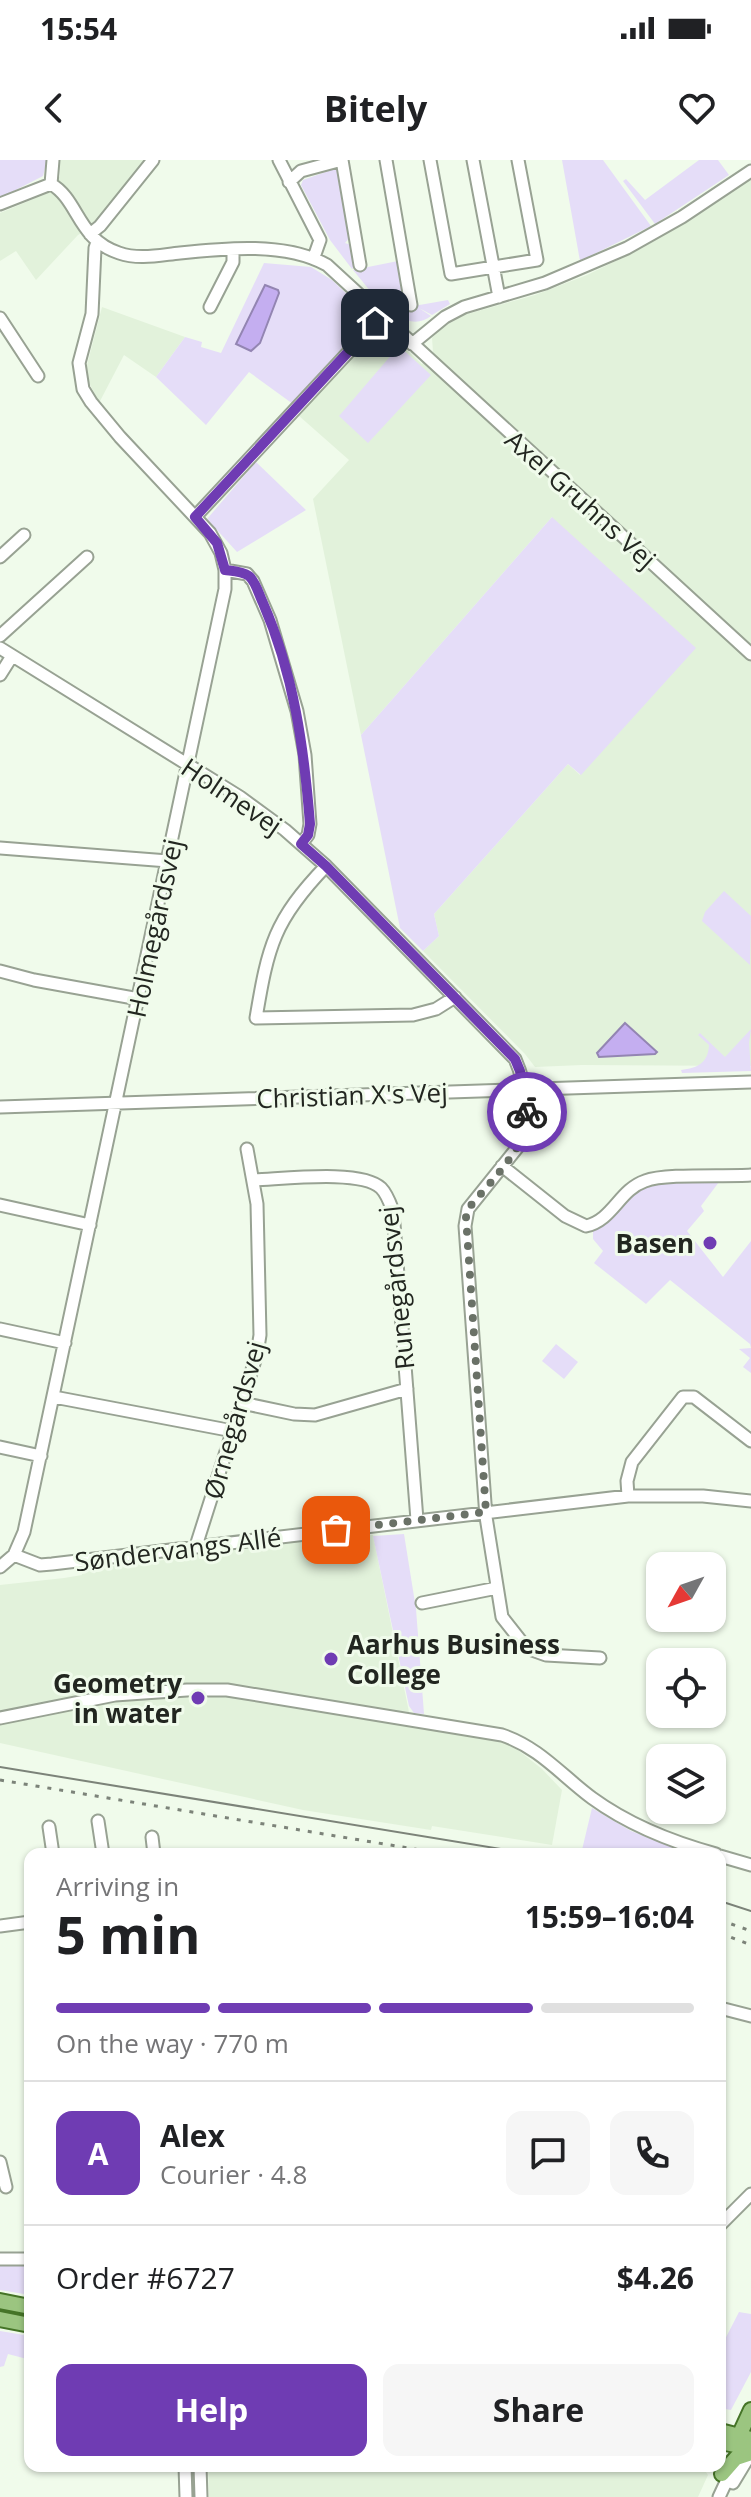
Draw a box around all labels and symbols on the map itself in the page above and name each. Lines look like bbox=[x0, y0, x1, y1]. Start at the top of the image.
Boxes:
pin bbox=[341, 289, 409, 357]
street label: Axel Gruhns Vej bbox=[498, 422, 664, 576]
street label: Holmevej bbox=[175, 749, 289, 843]
street label: Holmegårdsvej bbox=[118, 835, 190, 1021]
courier bbox=[487, 1072, 567, 1152]
street label: Christian X's Vej bbox=[256, 1074, 448, 1116]
street label: Runegårdsvej bbox=[370, 1204, 422, 1372]
place label: Basen bbox=[615, 1225, 694, 1261]
marker: Basen bbox=[701, 1234, 719, 1252]
street label: Ørnegårdsvej bbox=[194, 1337, 274, 1503]
pin bbox=[302, 1496, 370, 1564]
street label: Søndervangs Allé bbox=[73, 1518, 283, 1580]
north arrow bbox=[646, 1552, 726, 1632]
place label: Aarhus Business College bbox=[347, 1626, 560, 1692]
marker: Aarhus Business College bbox=[322, 1650, 340, 1668]
place label: Geometry in water bbox=[53, 1665, 182, 1731]
marker: Geometry in water bbox=[189, 1689, 207, 1707]

